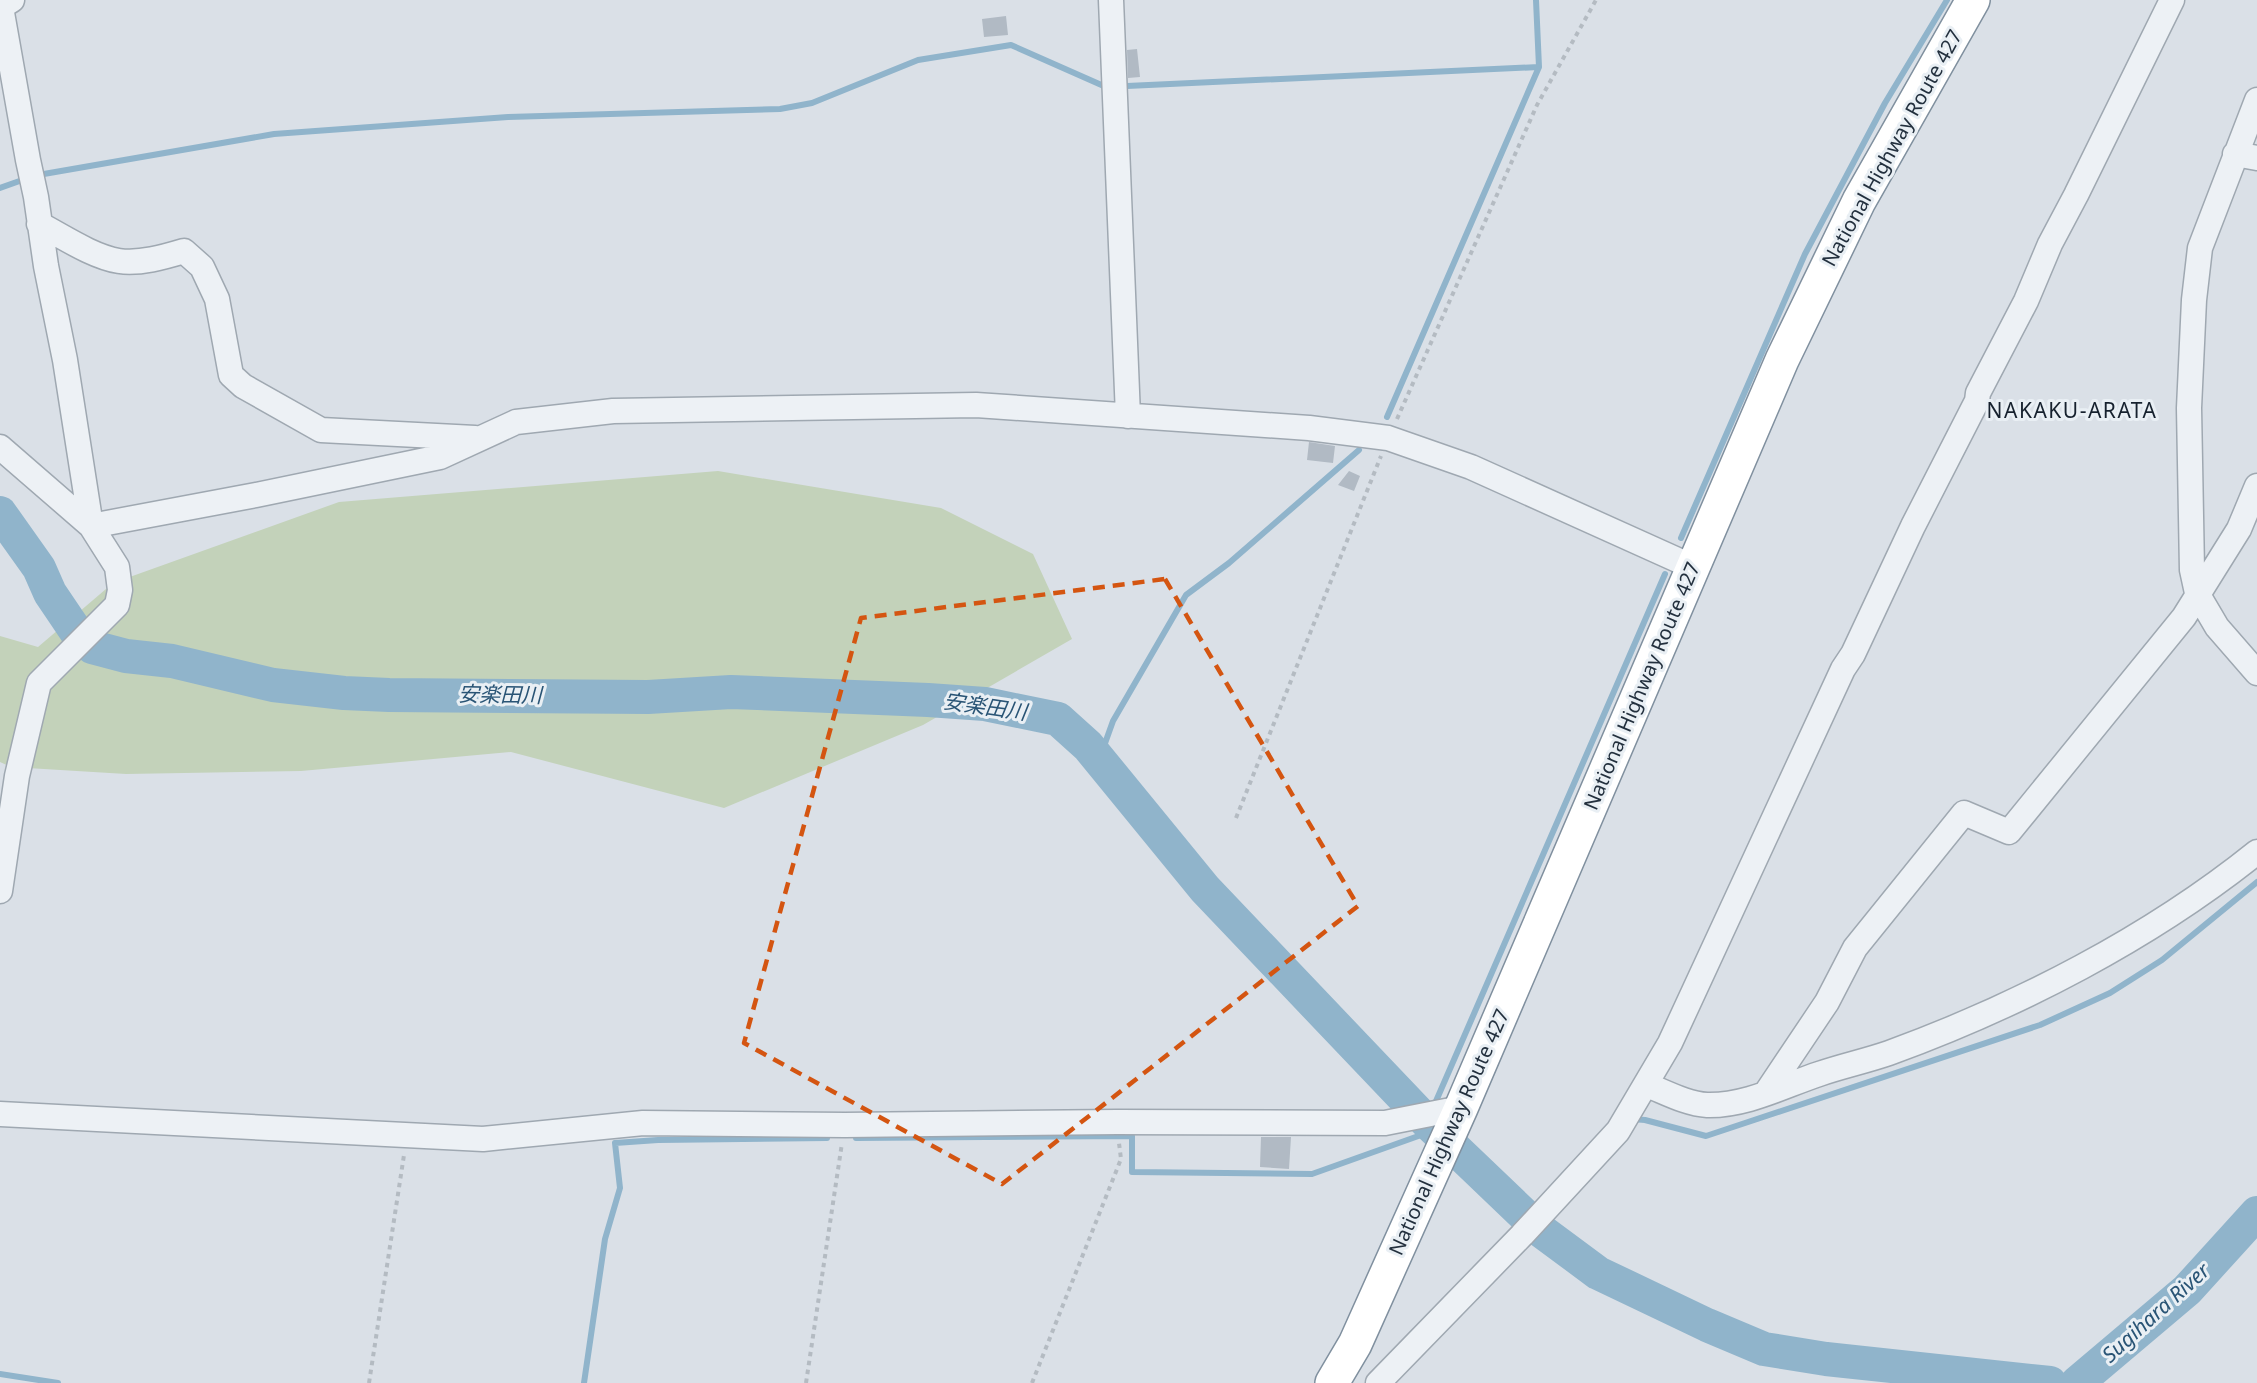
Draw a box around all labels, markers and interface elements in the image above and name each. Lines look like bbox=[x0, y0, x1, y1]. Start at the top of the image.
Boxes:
street label: National Highway Route 427 bbox=[1815, 25, 1968, 271]
district label: NAKAKU-ARATA bbox=[1987, 396, 2157, 424]
street label: National Highway Route 427 bbox=[1577, 558, 1706, 814]
water label: 安楽田川 bbox=[458, 679, 544, 709]
water label: 安楽田川 bbox=[942, 686, 1031, 726]
street label: National Highway Route 427 bbox=[1382, 1004, 1515, 1259]
water label: Sugihara River bbox=[2095, 1255, 2216, 1368]

